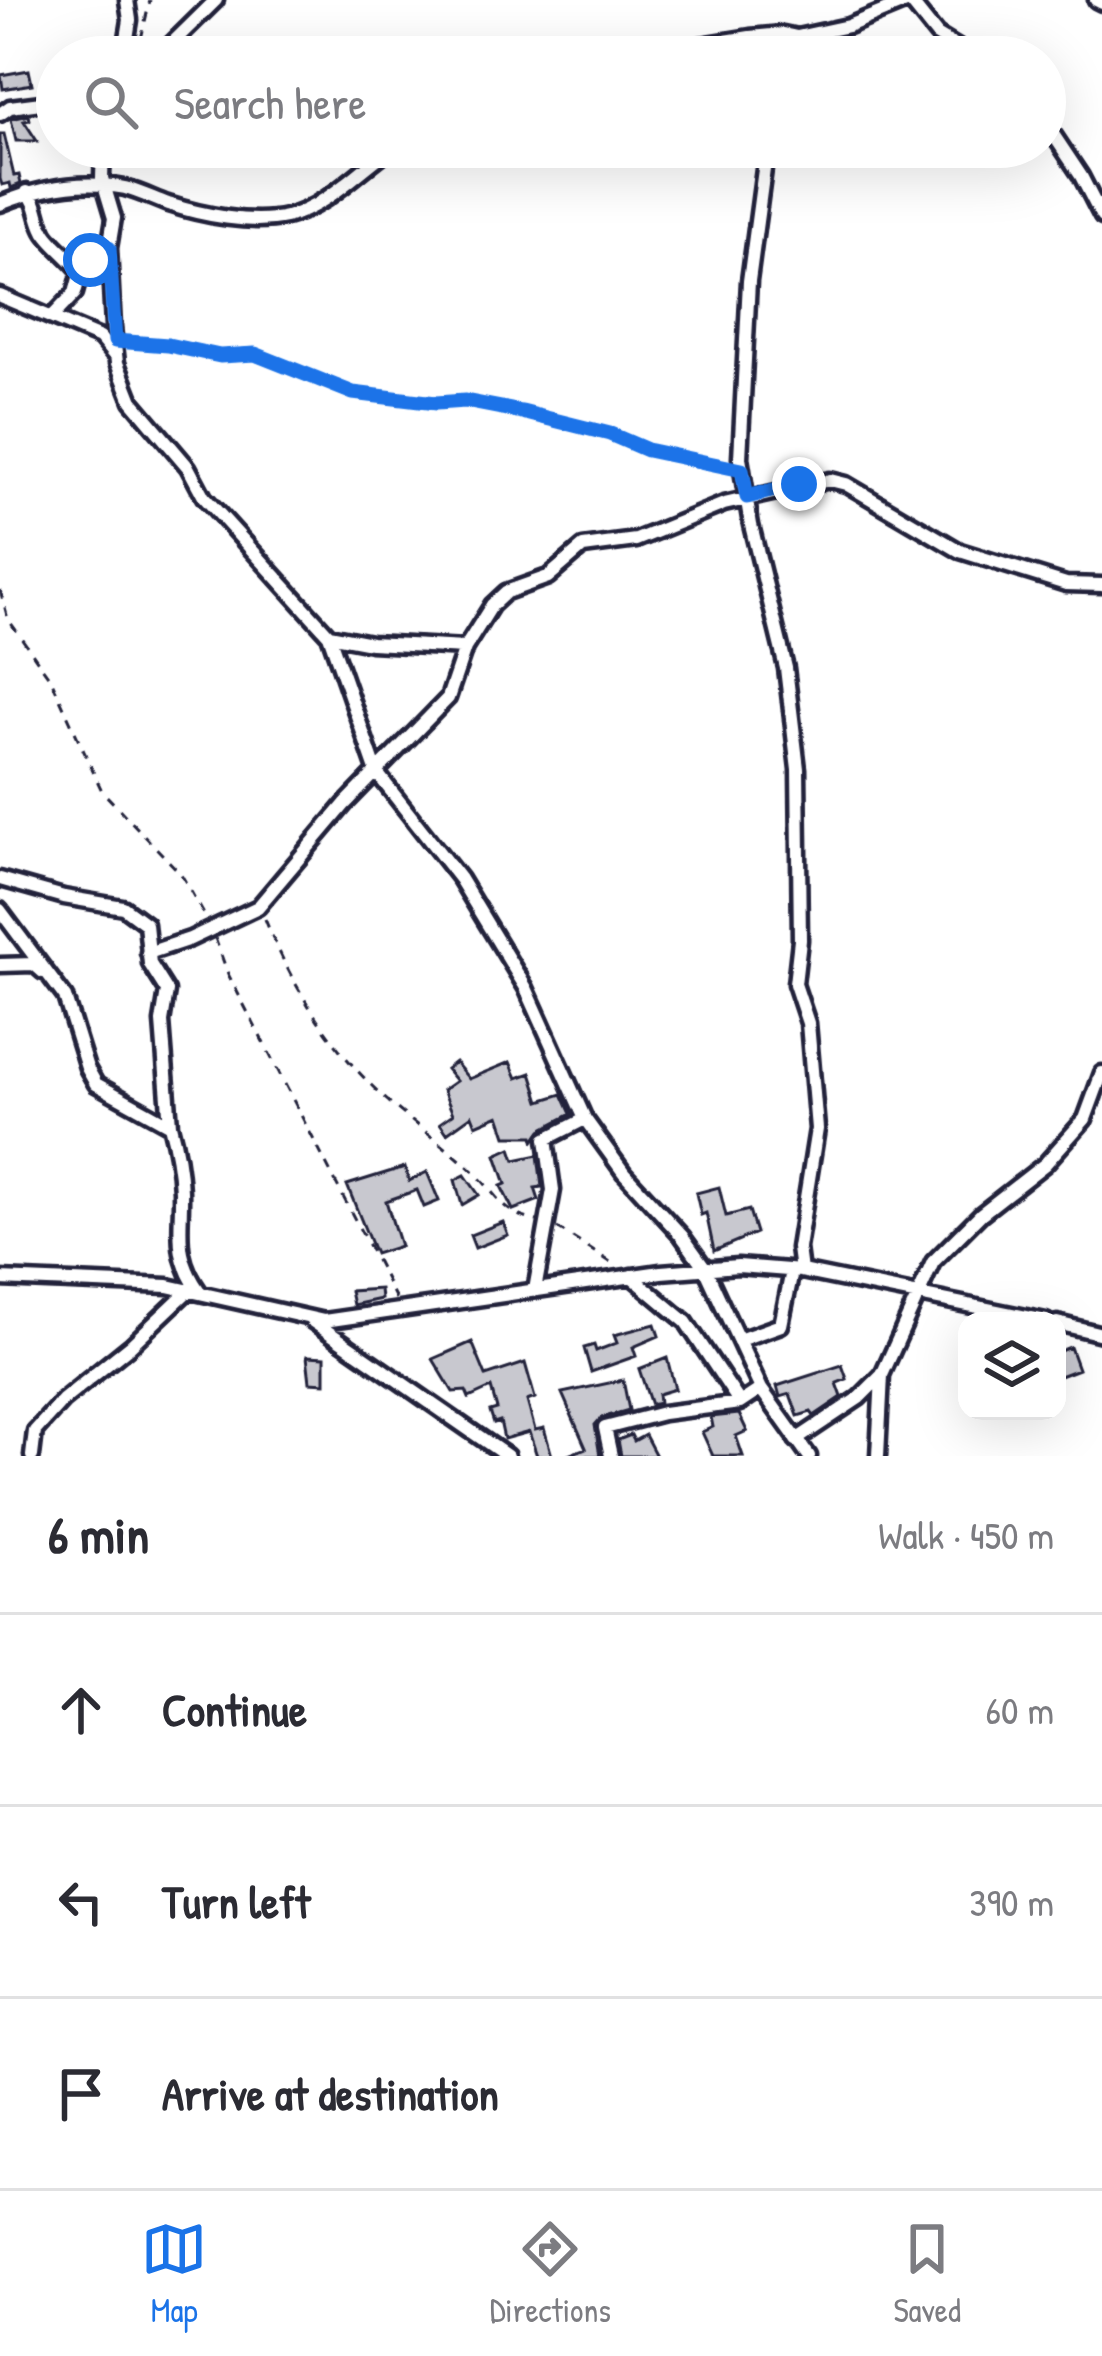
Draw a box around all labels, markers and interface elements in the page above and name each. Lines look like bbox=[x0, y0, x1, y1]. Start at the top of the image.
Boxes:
search box bbox=[36, 36, 1066, 168]
icon: search bbox=[78, 69, 144, 135]
text: Search here bbox=[174, 72, 366, 133]
route start bbox=[63, 233, 117, 287]
route end bbox=[772, 457, 826, 511]
map controls bbox=[958, 1312, 1066, 1420]
button: layers bbox=[958, 1312, 1066, 1420]
text: 6 min bbox=[48, 1500, 149, 1569]
text: Walk · 450 m bbox=[878, 1508, 1054, 1561]
icon: ahead bbox=[48, 1677, 114, 1743]
text: Continue bbox=[162, 1679, 307, 1740]
text: 60 m bbox=[985, 1683, 1054, 1736]
icon: left bbox=[48, 1869, 114, 1935]
text: Turn left bbox=[162, 1871, 311, 1932]
text: 390 m bbox=[969, 1875, 1054, 1928]
icon: arrive bbox=[48, 2061, 114, 2127]
text: Arrive at destination bbox=[162, 2063, 499, 2124]
tab: Map bbox=[141, 2216, 207, 2332]
tab: Directions bbox=[490, 2216, 611, 2332]
tab: Saved bbox=[893, 2216, 961, 2332]

